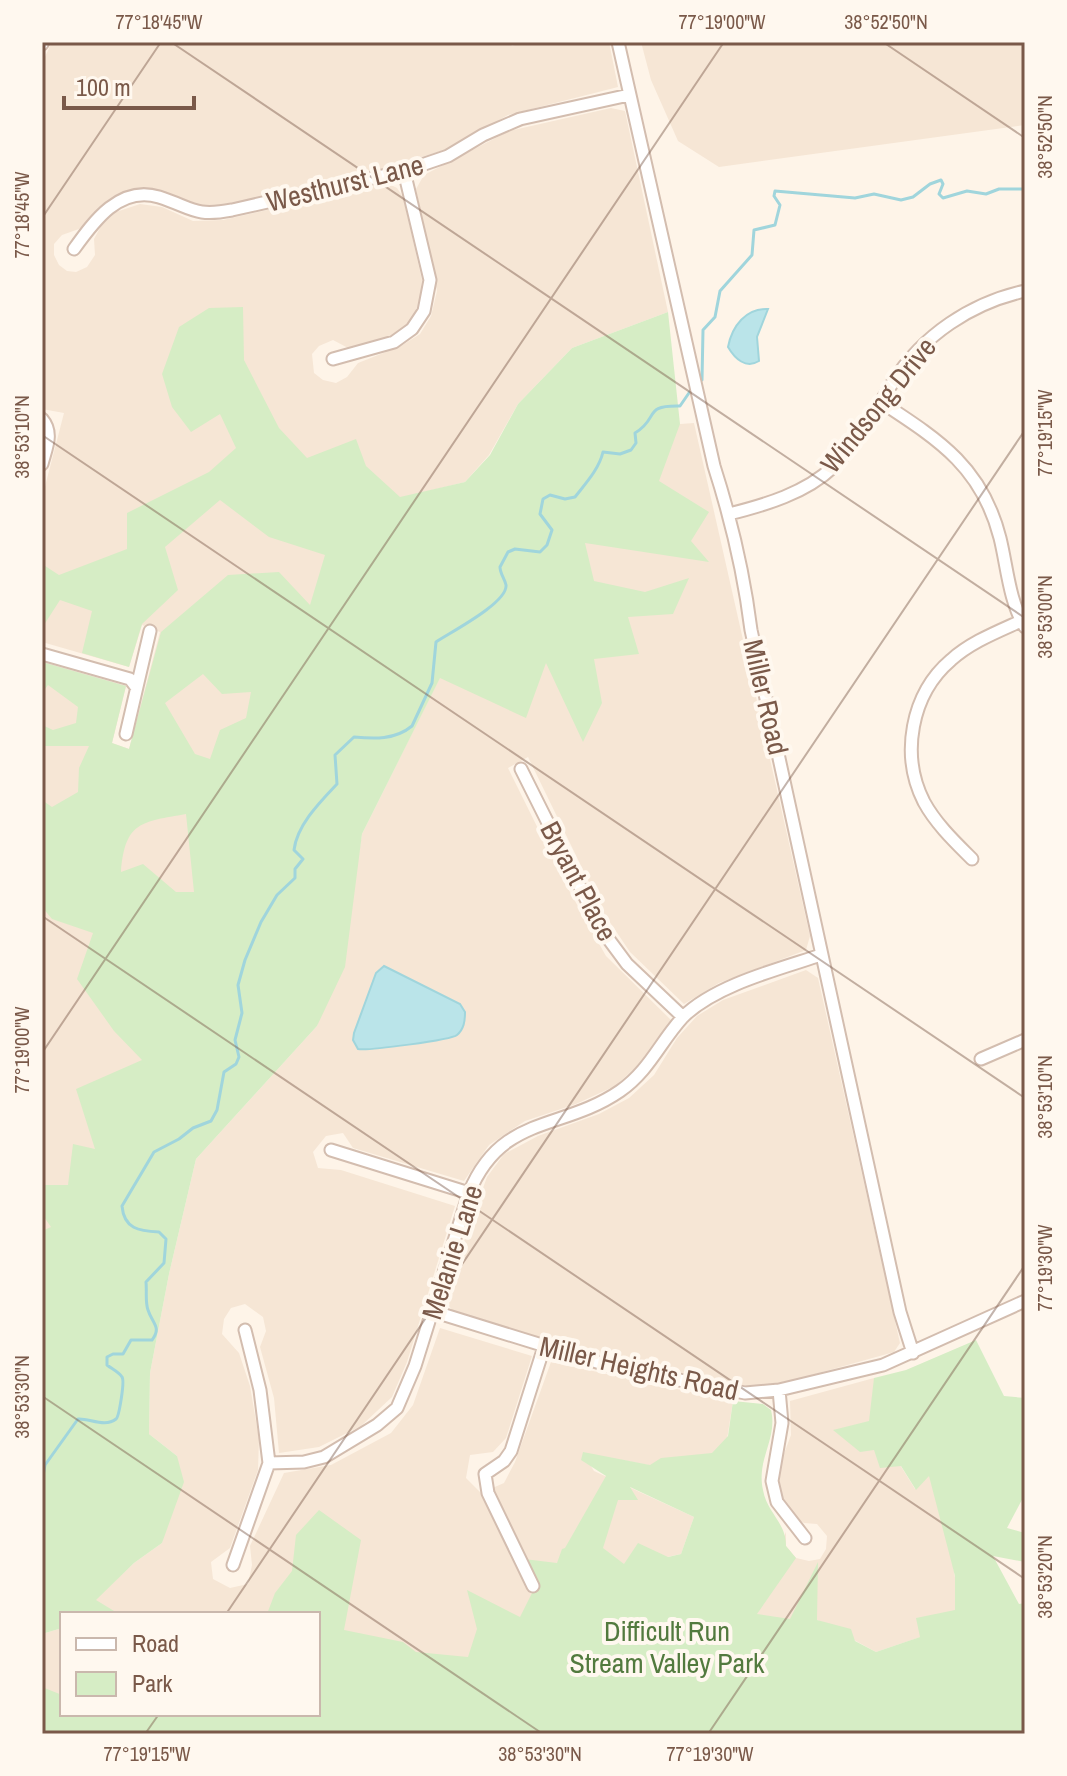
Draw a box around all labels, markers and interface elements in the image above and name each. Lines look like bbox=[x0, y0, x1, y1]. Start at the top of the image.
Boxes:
text: 77°18'45"W bbox=[115, 8, 203, 35]
text: 77°19'00"W bbox=[678, 8, 766, 35]
text: 38°52'50"N bbox=[844, 8, 928, 35]
scale bar bbox=[64, 60, 194, 110]
text: 100 m bbox=[76, 71, 131, 103]
text: 38°52'50"N bbox=[1031, 95, 1058, 179]
street label: Westhurst Lane bbox=[263, 145, 427, 221]
text: 77°18'45"W bbox=[8, 171, 35, 259]
street label: Windsong Drive bbox=[811, 329, 945, 481]
text: 77°19'15"W bbox=[1031, 389, 1058, 477]
text: 38°53'10"N bbox=[8, 395, 35, 479]
text: 38°53'00"N bbox=[1031, 575, 1058, 659]
street label: Miller Road bbox=[734, 636, 798, 758]
street label: Bryant Place bbox=[532, 815, 626, 947]
text: 77°19'00"W bbox=[8, 1006, 35, 1094]
text: 38°53'10"N bbox=[1031, 1055, 1058, 1139]
street label: Melanie Lane bbox=[412, 1180, 492, 1324]
text: 77°19'30"W bbox=[1031, 1224, 1058, 1312]
street label: Miller Heights Road bbox=[536, 1327, 742, 1409]
text: 38°53'30"N bbox=[8, 1355, 35, 1439]
text: 38°53'20"N bbox=[1031, 1535, 1058, 1619]
legend bbox=[60, 1612, 320, 1716]
park label: Difficult Run Stream Valley Park bbox=[570, 1612, 765, 1682]
text: Road bbox=[132, 1627, 179, 1659]
text: Park bbox=[132, 1667, 173, 1699]
text: 77°19'15"W bbox=[103, 1740, 191, 1767]
text: 38°53'30"N bbox=[498, 1740, 582, 1767]
text: 77°19'30"W bbox=[666, 1740, 754, 1767]

